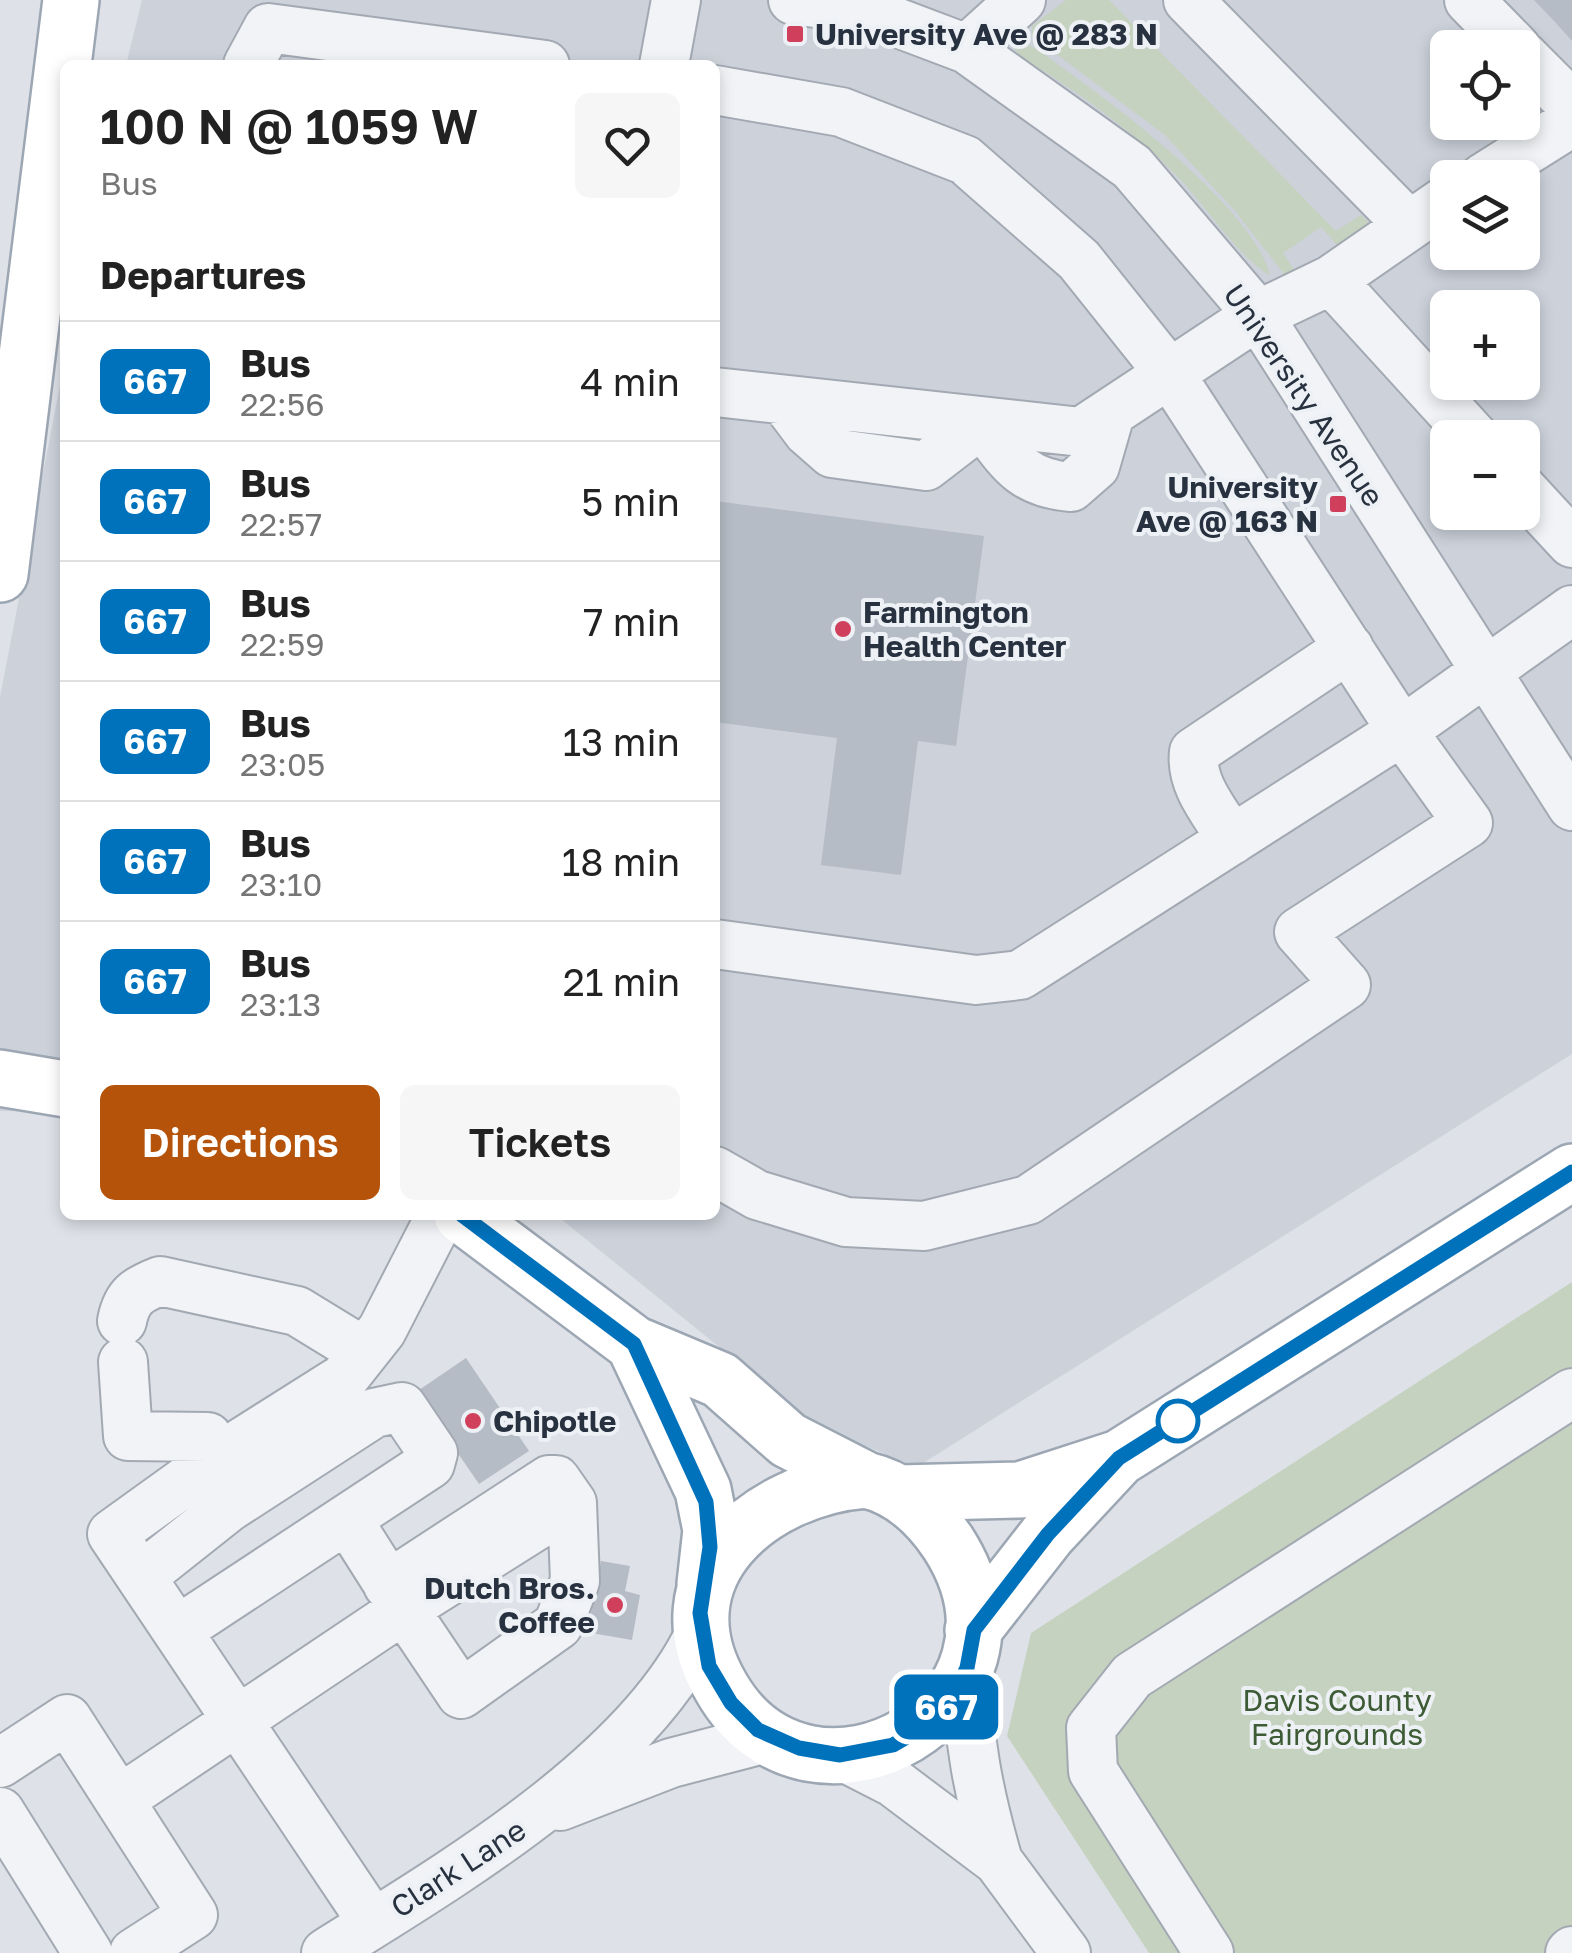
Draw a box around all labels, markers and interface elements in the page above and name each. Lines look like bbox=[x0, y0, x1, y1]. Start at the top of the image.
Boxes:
place label: University Ave @ 283 N bbox=[815, 16, 1158, 52]
marker: University Ave @ 283 N bbox=[784, 23, 806, 45]
map controls bbox=[1430, 30, 1540, 530]
button: locate bbox=[1430, 30, 1540, 140]
button: heart bbox=[575, 93, 680, 198]
text: 100 N @ 1059 W bbox=[100, 97, 478, 155]
button: layers bbox=[1430, 160, 1540, 270]
text: Bus bbox=[100, 164, 158, 202]
text: Departures bbox=[100, 252, 306, 297]
street label: University Avenue bbox=[1216, 277, 1392, 513]
button: + bbox=[1430, 290, 1540, 400]
text: Bus bbox=[240, 340, 311, 385]
text: 4 min bbox=[580, 359, 680, 404]
text: 667 bbox=[123, 360, 187, 402]
text: 22:56 bbox=[240, 385, 325, 423]
button: − bbox=[1430, 420, 1540, 530]
text: Bus bbox=[240, 460, 311, 505]
place label: University Ave @ 163 N bbox=[1136, 469, 1318, 539]
text: 5 min bbox=[581, 479, 680, 524]
text: 667 bbox=[123, 480, 187, 522]
marker: University Ave @ 163 N bbox=[1327, 493, 1349, 515]
text: 22:57 bbox=[240, 505, 322, 543]
text: Bus bbox=[240, 580, 311, 625]
place label: Farmington Health Center bbox=[863, 594, 1067, 664]
text: 7 min bbox=[583, 599, 680, 644]
text: 667 bbox=[123, 600, 187, 642]
marker: Farmington Health Center bbox=[832, 618, 854, 640]
text: 22:59 bbox=[240, 625, 325, 663]
text: Bus bbox=[240, 700, 311, 745]
text: 13 min bbox=[563, 719, 680, 764]
text: 667 bbox=[123, 720, 187, 762]
text: 23:05 bbox=[240, 745, 325, 783]
text: Bus bbox=[240, 820, 311, 865]
text: 18 min bbox=[562, 839, 680, 884]
text: 667 bbox=[123, 840, 187, 882]
text: 23:10 bbox=[240, 865, 322, 903]
text: Bus bbox=[240, 940, 311, 985]
text: 21 min bbox=[563, 959, 680, 1004]
text: 667 bbox=[123, 960, 187, 1002]
text: 23:13 bbox=[240, 985, 321, 1023]
button: Directions bbox=[100, 1085, 380, 1200]
button: Tickets bbox=[400, 1085, 680, 1200]
unlabelled marker bbox=[1157, 1400, 1199, 1442]
place label: Chipotle bbox=[493, 1403, 617, 1439]
marker: Chipotle bbox=[462, 1410, 484, 1432]
place label: Dutch Bros. Coffee bbox=[424, 1570, 595, 1640]
marker: Dutch Bros. Coffee bbox=[604, 1594, 626, 1616]
line badge: 667 bbox=[888, 1674, 1004, 1740]
park label: Davis County Fairgrounds bbox=[1242, 1682, 1432, 1752]
text: 667 bbox=[914, 1686, 978, 1728]
street label: Clark Lane bbox=[384, 1811, 532, 1925]

